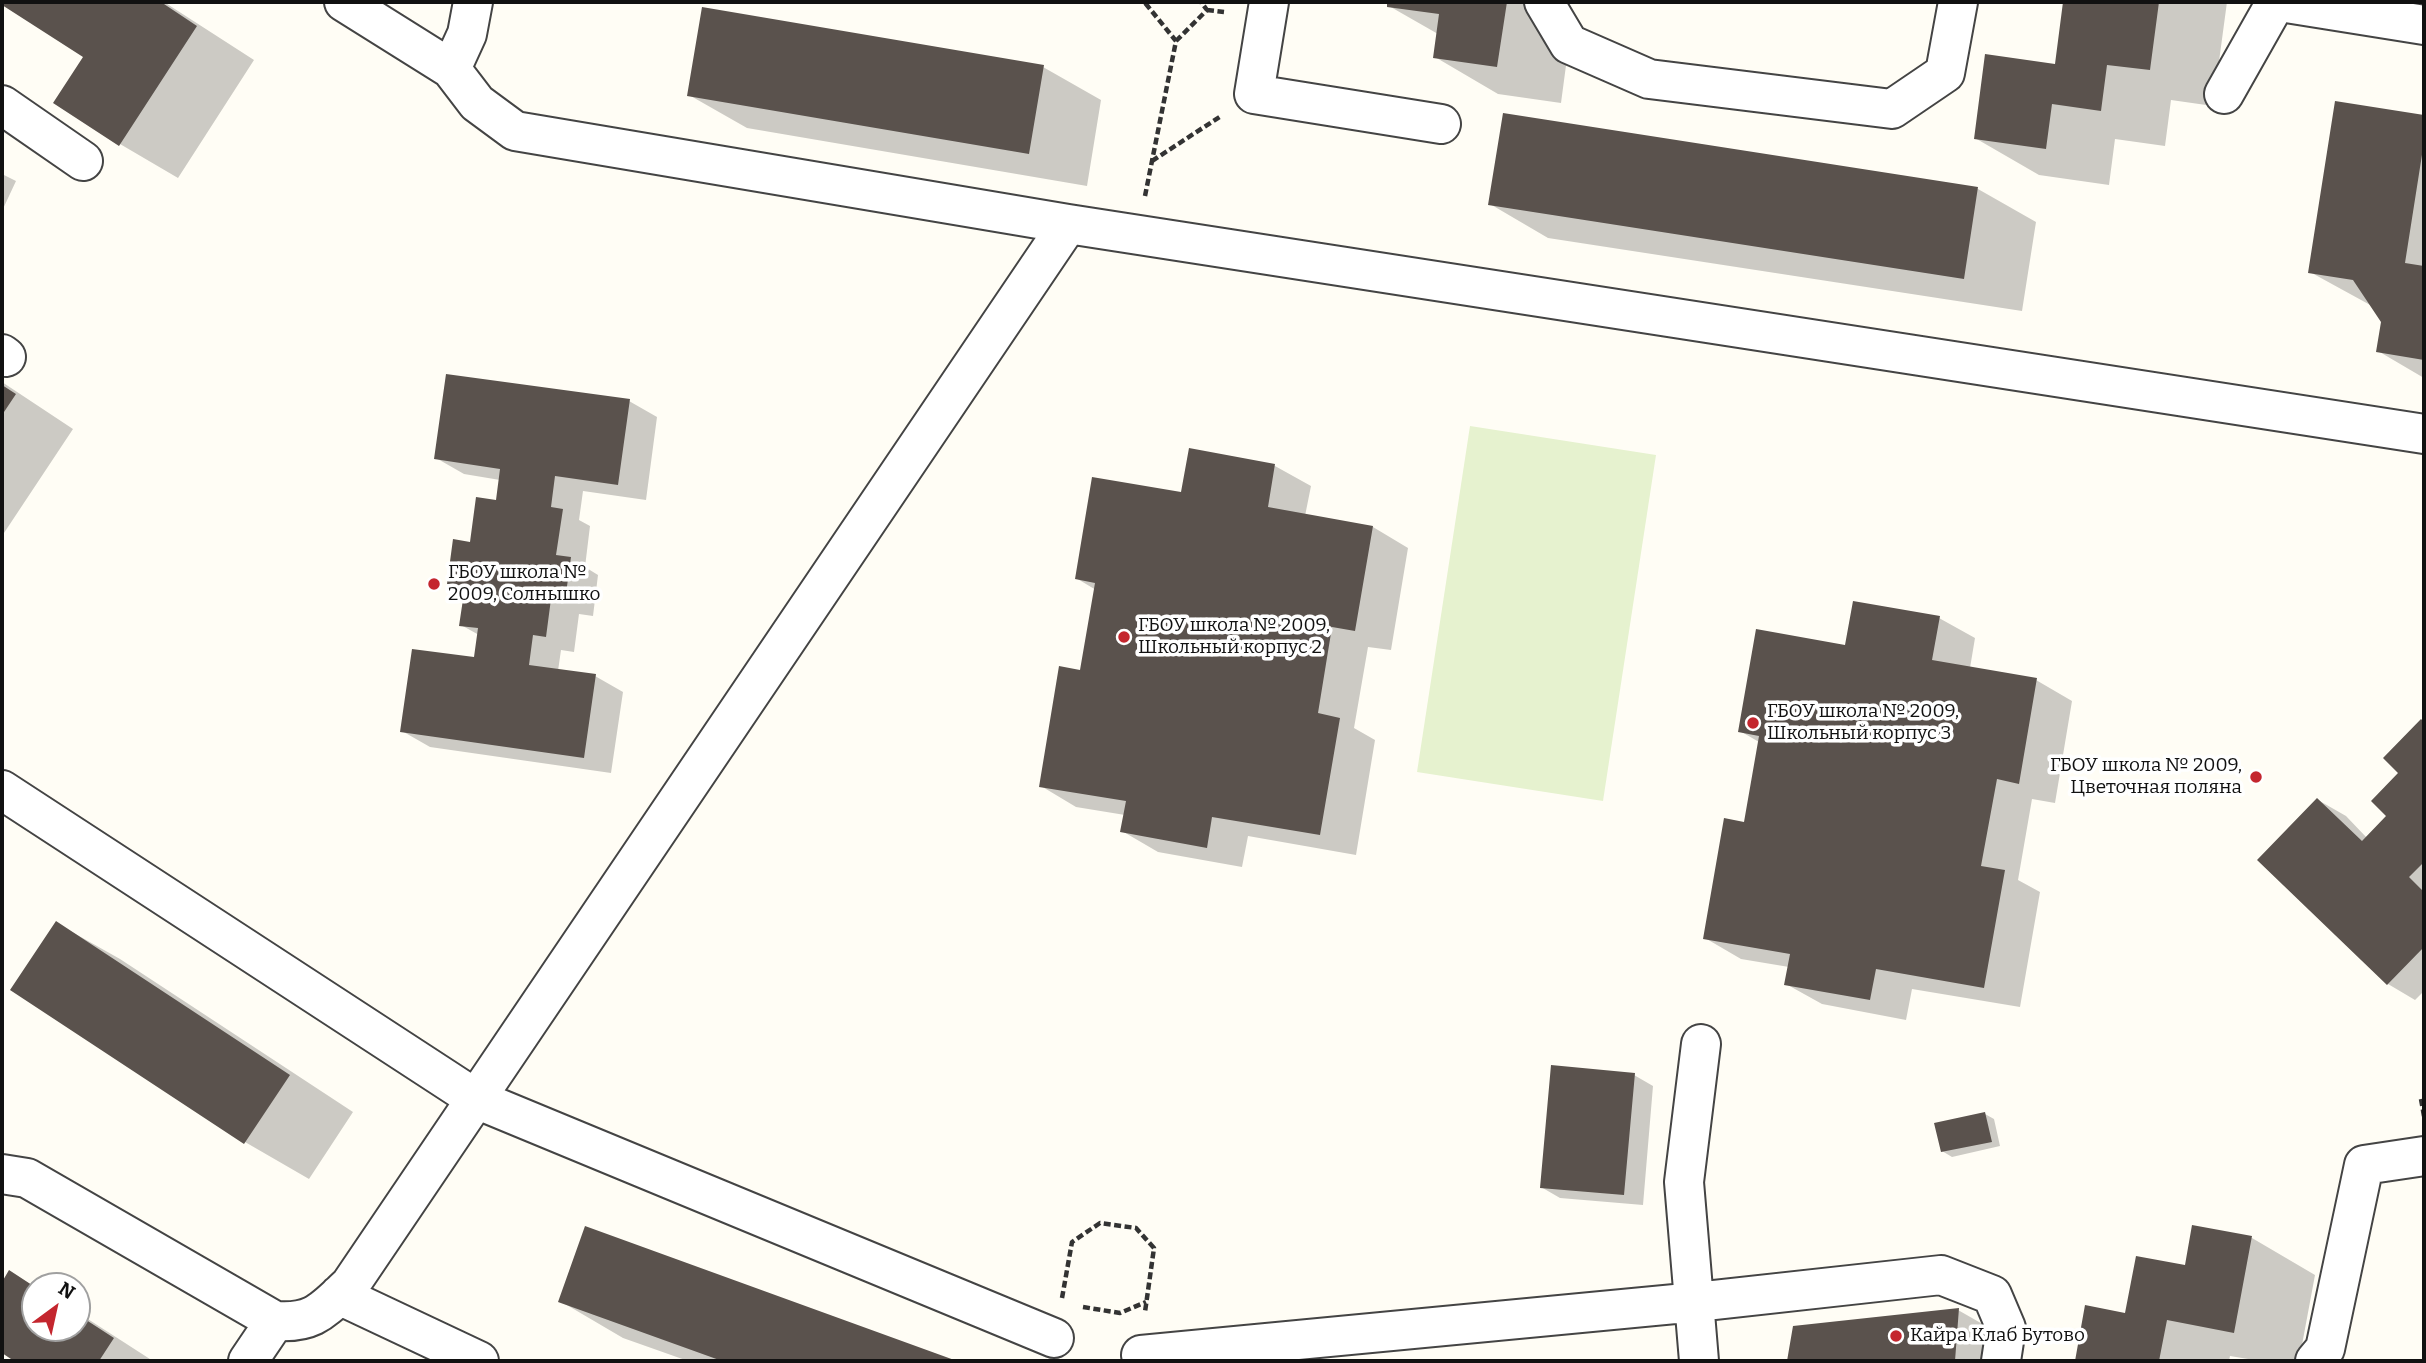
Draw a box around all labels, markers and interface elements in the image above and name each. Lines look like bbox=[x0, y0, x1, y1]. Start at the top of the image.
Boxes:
place label: ГБОУ школа № 2009, Солнышко bbox=[448, 562, 600, 606]
marker: ГБОУ школа № 2009, Солнышко bbox=[426, 576, 442, 592]
place label: ГБОУ школа № 2009, Школьный корпус 2 bbox=[1138, 615, 1330, 659]
marker: ГБОУ школа № 2009, Школьный корпус 2 bbox=[1116, 629, 1132, 645]
place label: ГБОУ школа № 2009, Школьный корпус 3 bbox=[1767, 701, 1959, 745]
marker: ГБОУ школа № 2009, Школьный корпус 3 bbox=[1745, 715, 1761, 731]
place label: ГБОУ школа № 2009, Цветочная поляна bbox=[2050, 755, 2242, 799]
marker: ГБОУ школа № 2009, Цветочная поляна bbox=[2248, 769, 2264, 785]
north arrow bbox=[21, 1272, 91, 1342]
text: N bbox=[54, 1277, 79, 1304]
place label: Кайра Клаб Бутово bbox=[1910, 1325, 2085, 1347]
marker: Кайра Клаб Бутово bbox=[1888, 1328, 1904, 1344]

